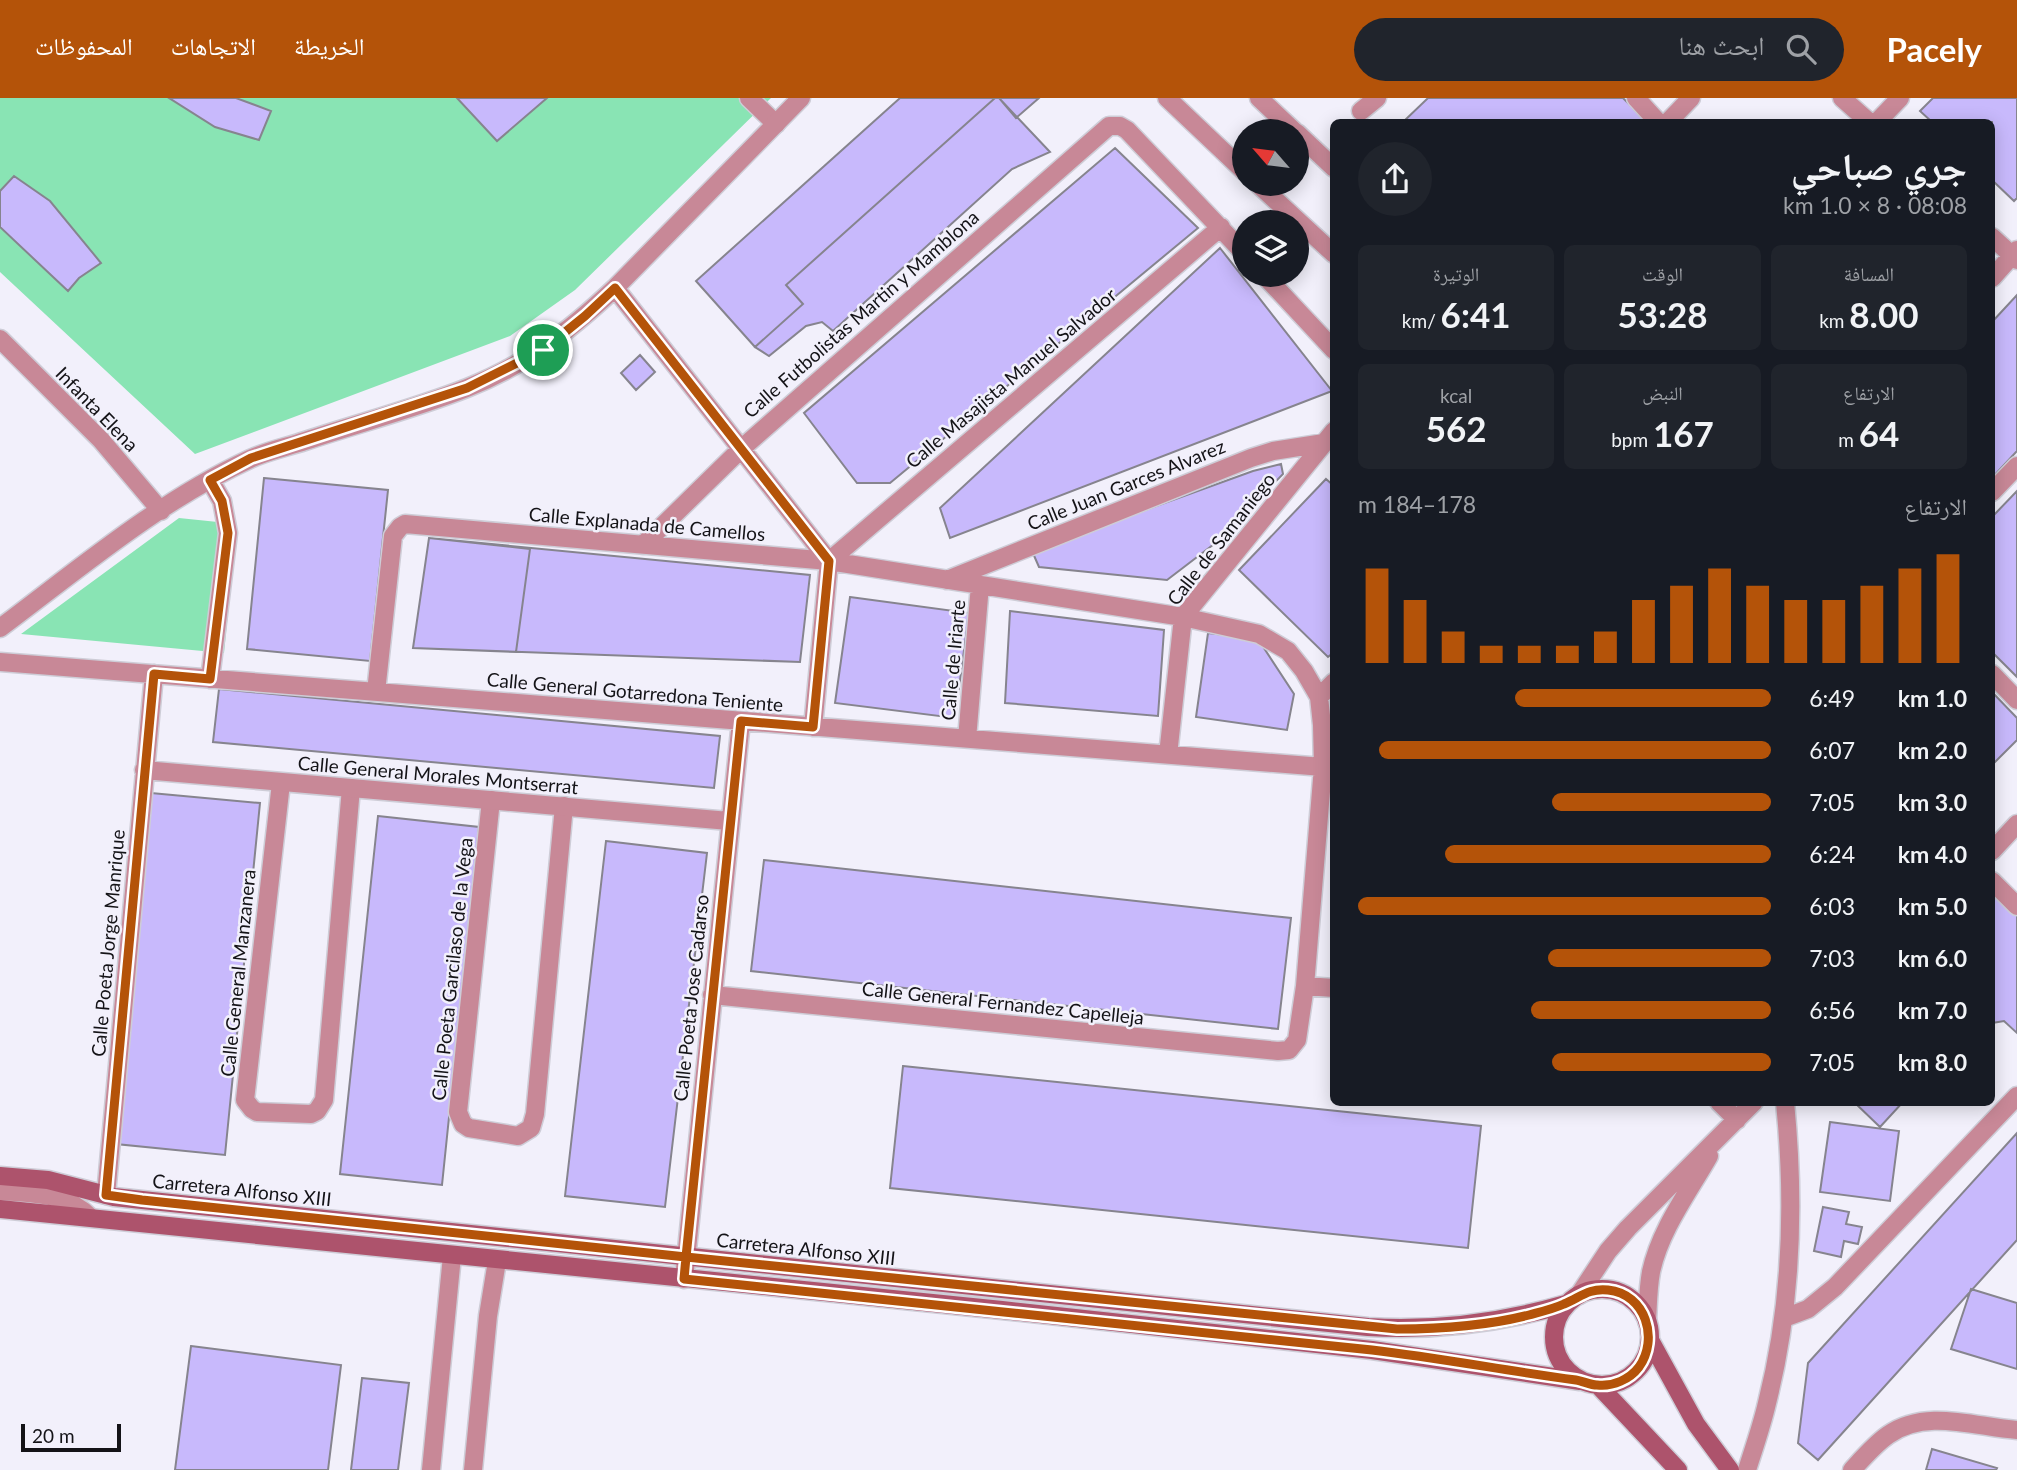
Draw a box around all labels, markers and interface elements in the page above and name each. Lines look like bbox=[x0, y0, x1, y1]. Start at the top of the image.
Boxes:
search box bbox=[1354, 18, 1844, 81]
text: ابحث هنا bbox=[1679, 29, 1764, 61]
text: Pacely bbox=[1886, 29, 1982, 69]
icon: search bbox=[1782, 30, 1820, 68]
text: المحفوظات bbox=[35, 31, 133, 60]
text: الاتجاهات bbox=[171, 31, 256, 60]
text: الخريطة bbox=[294, 31, 365, 60]
north arrow bbox=[1232, 119, 1309, 196]
map controls bbox=[1232, 119, 1309, 287]
button: share bbox=[1358, 142, 1432, 216]
text: جري صباحي bbox=[1791, 142, 1967, 188]
text: 08:08 · 8 × 1.0 km bbox=[1783, 191, 1967, 219]
street label: Calle Futbolistas Martin y Mamblona bbox=[738, 205, 983, 422]
button: layers bbox=[1232, 210, 1309, 287]
text: الوتيرة bbox=[1433, 262, 1479, 285]
text: الوقت bbox=[1642, 262, 1683, 285]
text: المسافة bbox=[1844, 262, 1894, 285]
street label: Calle Masajista Manuel Salvador bbox=[901, 283, 1121, 472]
text: 6:41 bbox=[1441, 293, 1511, 335]
text: 53:28 bbox=[1617, 293, 1708, 335]
text: 8.00 bbox=[1849, 293, 1919, 335]
text: /km bbox=[1402, 309, 1441, 332]
text: km bbox=[1819, 309, 1849, 332]
pin bbox=[513, 320, 573, 380]
icon: arrive bbox=[524, 331, 562, 369]
street label: Infanta Elena bbox=[51, 362, 143, 456]
text: النبض bbox=[1642, 381, 1683, 404]
text: الارتفاع bbox=[1843, 381, 1895, 404]
text: kcal bbox=[1440, 384, 1472, 407]
text: 562 bbox=[1426, 407, 1487, 449]
text: 167 bbox=[1653, 412, 1714, 454]
text: 64 bbox=[1859, 412, 1899, 454]
text: bpm bbox=[1611, 428, 1653, 451]
text: m bbox=[1838, 428, 1859, 451]
street label: Calle Juan Garces Alvarez bbox=[1024, 434, 1228, 535]
street label: Calle de Samaniego bbox=[1162, 468, 1280, 610]
text: 178–184 m bbox=[1358, 490, 1476, 518]
text: الارتفاع bbox=[1904, 492, 1967, 520]
street label: Calle Explanada de Camellos bbox=[528, 502, 766, 545]
street label: Calle de Iriarte bbox=[936, 599, 969, 721]
street label: Calle General Gotarredona Teniente bbox=[486, 667, 784, 716]
text: 6:49 bbox=[1809, 684, 1855, 712]
text: 1.0 km bbox=[1898, 684, 1967, 712]
text: 6:07 bbox=[1809, 736, 1855, 764]
text: 2.0 km bbox=[1898, 736, 1967, 764]
street label: Calle General Morales Montserrat bbox=[297, 751, 579, 798]
text: 7:05 bbox=[1809, 788, 1855, 816]
text: 3.0 km bbox=[1898, 788, 1967, 816]
street label: Calle Poeta Jorge Manrique bbox=[86, 828, 129, 1058]
street label: Calle Poeta Garcilaso de la Vega bbox=[426, 836, 477, 1102]
text: 6:24 bbox=[1809, 840, 1855, 868]
text: 4.0 km bbox=[1898, 840, 1967, 868]
street label: Calle General Manzanera bbox=[215, 868, 260, 1078]
text: 6:03 bbox=[1809, 892, 1855, 920]
text: 5.0 km bbox=[1898, 892, 1967, 920]
street label: Calle Poeta Jose Cadarso bbox=[668, 893, 713, 1103]
text: 7:03 bbox=[1809, 944, 1855, 972]
text: 6.0 km bbox=[1898, 944, 1967, 972]
street label: Calle General Fernandez Capelleja bbox=[861, 976, 1145, 1029]
text: 6:56 bbox=[1809, 996, 1855, 1024]
text: 7.0 km bbox=[1898, 996, 1967, 1024]
text: 7:05 bbox=[1809, 1048, 1855, 1076]
text: 8.0 km bbox=[1898, 1048, 1967, 1076]
street label: Carretera Alfonso XIII bbox=[151, 1169, 333, 1210]
street label: Carretera Alfonso XIII bbox=[715, 1228, 897, 1269]
scale bar bbox=[21, 1421, 121, 1453]
text: 20 m bbox=[32, 1424, 75, 1447]

